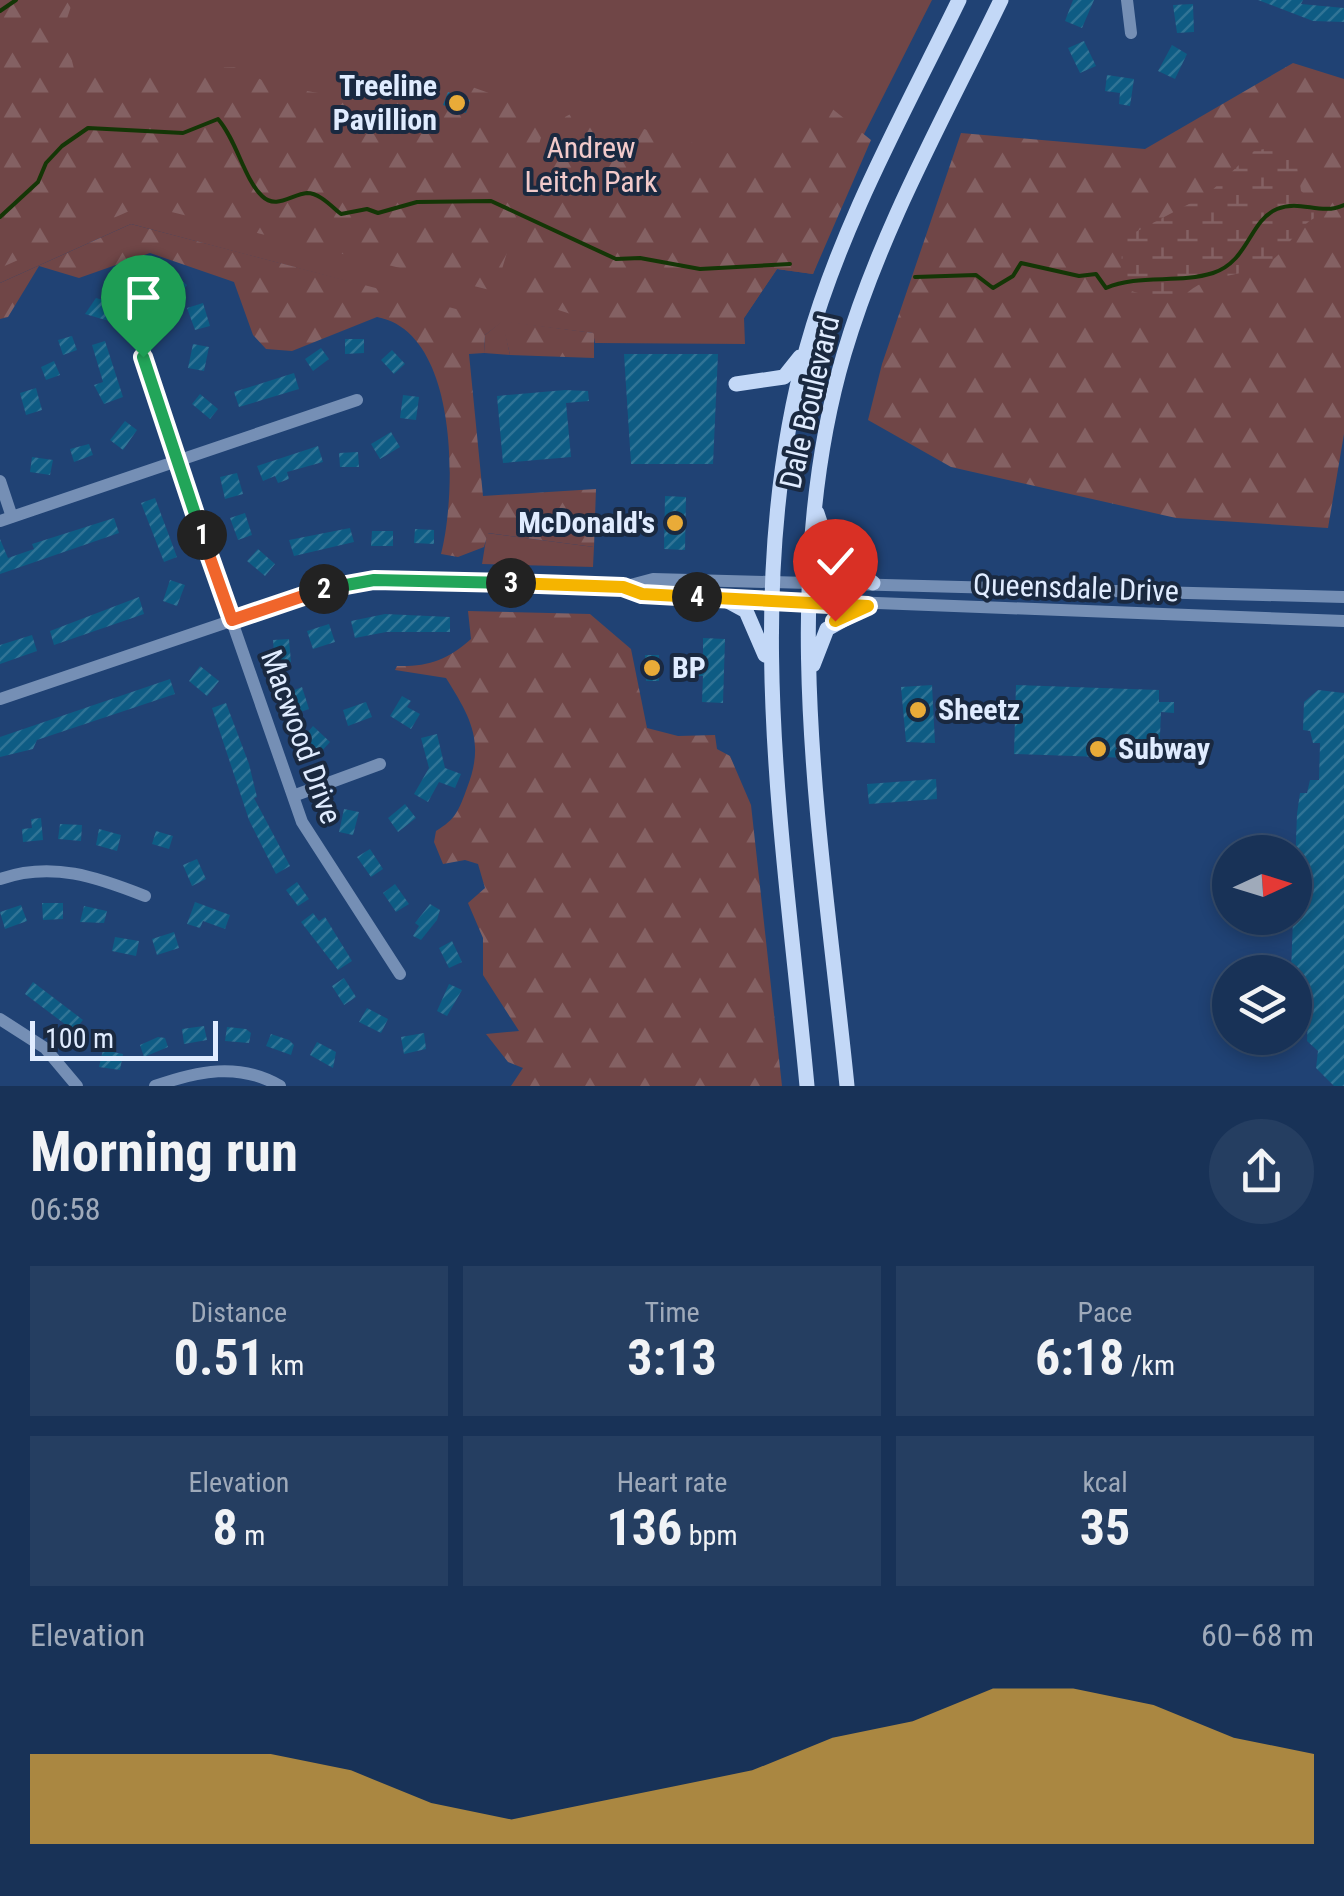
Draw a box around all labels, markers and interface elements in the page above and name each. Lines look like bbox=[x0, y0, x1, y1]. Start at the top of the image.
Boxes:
place label: Treeline Pavillion bbox=[333, 68, 437, 137]
marker: Treeline Pavillion bbox=[446, 92, 468, 114]
park label: Andrew Leitch Park bbox=[525, 130, 658, 199]
pin bbox=[101, 255, 186, 358]
icon: arrive bbox=[116, 270, 171, 325]
street label: Dale Boulevard bbox=[773, 312, 846, 492]
place label: McDonald's bbox=[518, 505, 655, 540]
pin: 1 bbox=[177, 510, 227, 560]
marker: McDonald's bbox=[664, 512, 686, 534]
text: 1 bbox=[195, 518, 209, 551]
pin bbox=[793, 519, 878, 622]
icon: check bbox=[808, 534, 863, 589]
pin: 3 bbox=[486, 558, 536, 608]
pin: 2 bbox=[299, 564, 349, 614]
text: 3 bbox=[504, 566, 518, 599]
street label: Queensdale Drive bbox=[973, 566, 1179, 609]
text: 2 bbox=[317, 572, 331, 605]
pin: 4 bbox=[672, 572, 722, 622]
text: 4 bbox=[690, 580, 704, 613]
street label: Macwood Drive bbox=[254, 645, 349, 828]
place label: BP bbox=[672, 650, 706, 685]
marker: BP bbox=[641, 657, 663, 679]
place label: Sheetz bbox=[938, 692, 1020, 727]
marker: Sheetz bbox=[907, 699, 929, 721]
place label: Subway bbox=[1118, 731, 1211, 766]
marker: Subway bbox=[1087, 738, 1109, 760]
north arrow bbox=[1212, 835, 1312, 935]
map controls bbox=[1212, 835, 1312, 1055]
button: layers bbox=[1212, 955, 1312, 1055]
scale bar bbox=[30, 1016, 218, 1060]
text: 100 m bbox=[45, 1022, 114, 1055]
button: share bbox=[1209, 1119, 1314, 1224]
text: Morning run bbox=[30, 1120, 298, 1184]
text: 06:58 bbox=[30, 1190, 101, 1228]
text: Distance bbox=[191, 1296, 287, 1329]
text: Time bbox=[644, 1296, 700, 1329]
text: Pace bbox=[1078, 1296, 1132, 1329]
text: 0.51 bbox=[174, 1329, 264, 1387]
text: 3:13 bbox=[627, 1329, 717, 1387]
text: 6:18 bbox=[1035, 1329, 1124, 1387]
text: km bbox=[264, 1349, 304, 1382]
text: /km bbox=[1124, 1349, 1175, 1382]
text: Elevation bbox=[189, 1466, 289, 1499]
text: Heart rate bbox=[617, 1466, 727, 1499]
text: kcal bbox=[1082, 1466, 1128, 1499]
text: 8 bbox=[213, 1499, 238, 1557]
text: 136 bbox=[607, 1499, 682, 1557]
text: 35 bbox=[1080, 1499, 1130, 1557]
text: m bbox=[238, 1519, 265, 1552]
text: bpm bbox=[682, 1519, 737, 1552]
text: Elevation bbox=[30, 1616, 145, 1654]
text: 60–68 m bbox=[1201, 1616, 1314, 1654]

